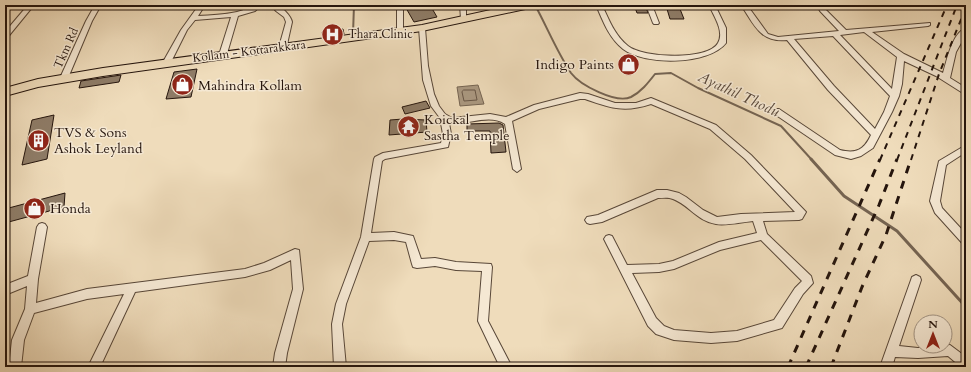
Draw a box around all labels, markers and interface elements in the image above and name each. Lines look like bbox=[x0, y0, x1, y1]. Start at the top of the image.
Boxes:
hospital icon: Thara Clinic bbox=[320, 21, 346, 47]
street label: Tkm Rd bbox=[50, 24, 82, 71]
place label: Thara Clinic bbox=[348, 26, 413, 42]
street label: Kollam - Kottarakkara bbox=[191, 36, 307, 66]
shop icon: Indigo Paints bbox=[616, 51, 642, 77]
place label: Indigo Paints bbox=[535, 55, 614, 74]
water label: Ayathil Thodu bbox=[694, 66, 783, 122]
shop icon: Mahindra Kollam bbox=[169, 72, 195, 98]
place label: Mahindra Kollam bbox=[198, 76, 302, 95]
place label: Koickal Sastha Temple bbox=[424, 110, 510, 145]
temple icon: Koickal Sastha Temple bbox=[395, 114, 421, 140]
place label: TVS & Sons Ashok Leyland bbox=[54, 123, 143, 158]
building icon: TVS & Sons Ashok Leyland bbox=[26, 127, 52, 153]
shop icon: Honda bbox=[22, 195, 48, 221]
place label: Honda bbox=[50, 199, 91, 218]
north arrow bbox=[913, 314, 953, 354]
text: N bbox=[928, 317, 938, 332]

